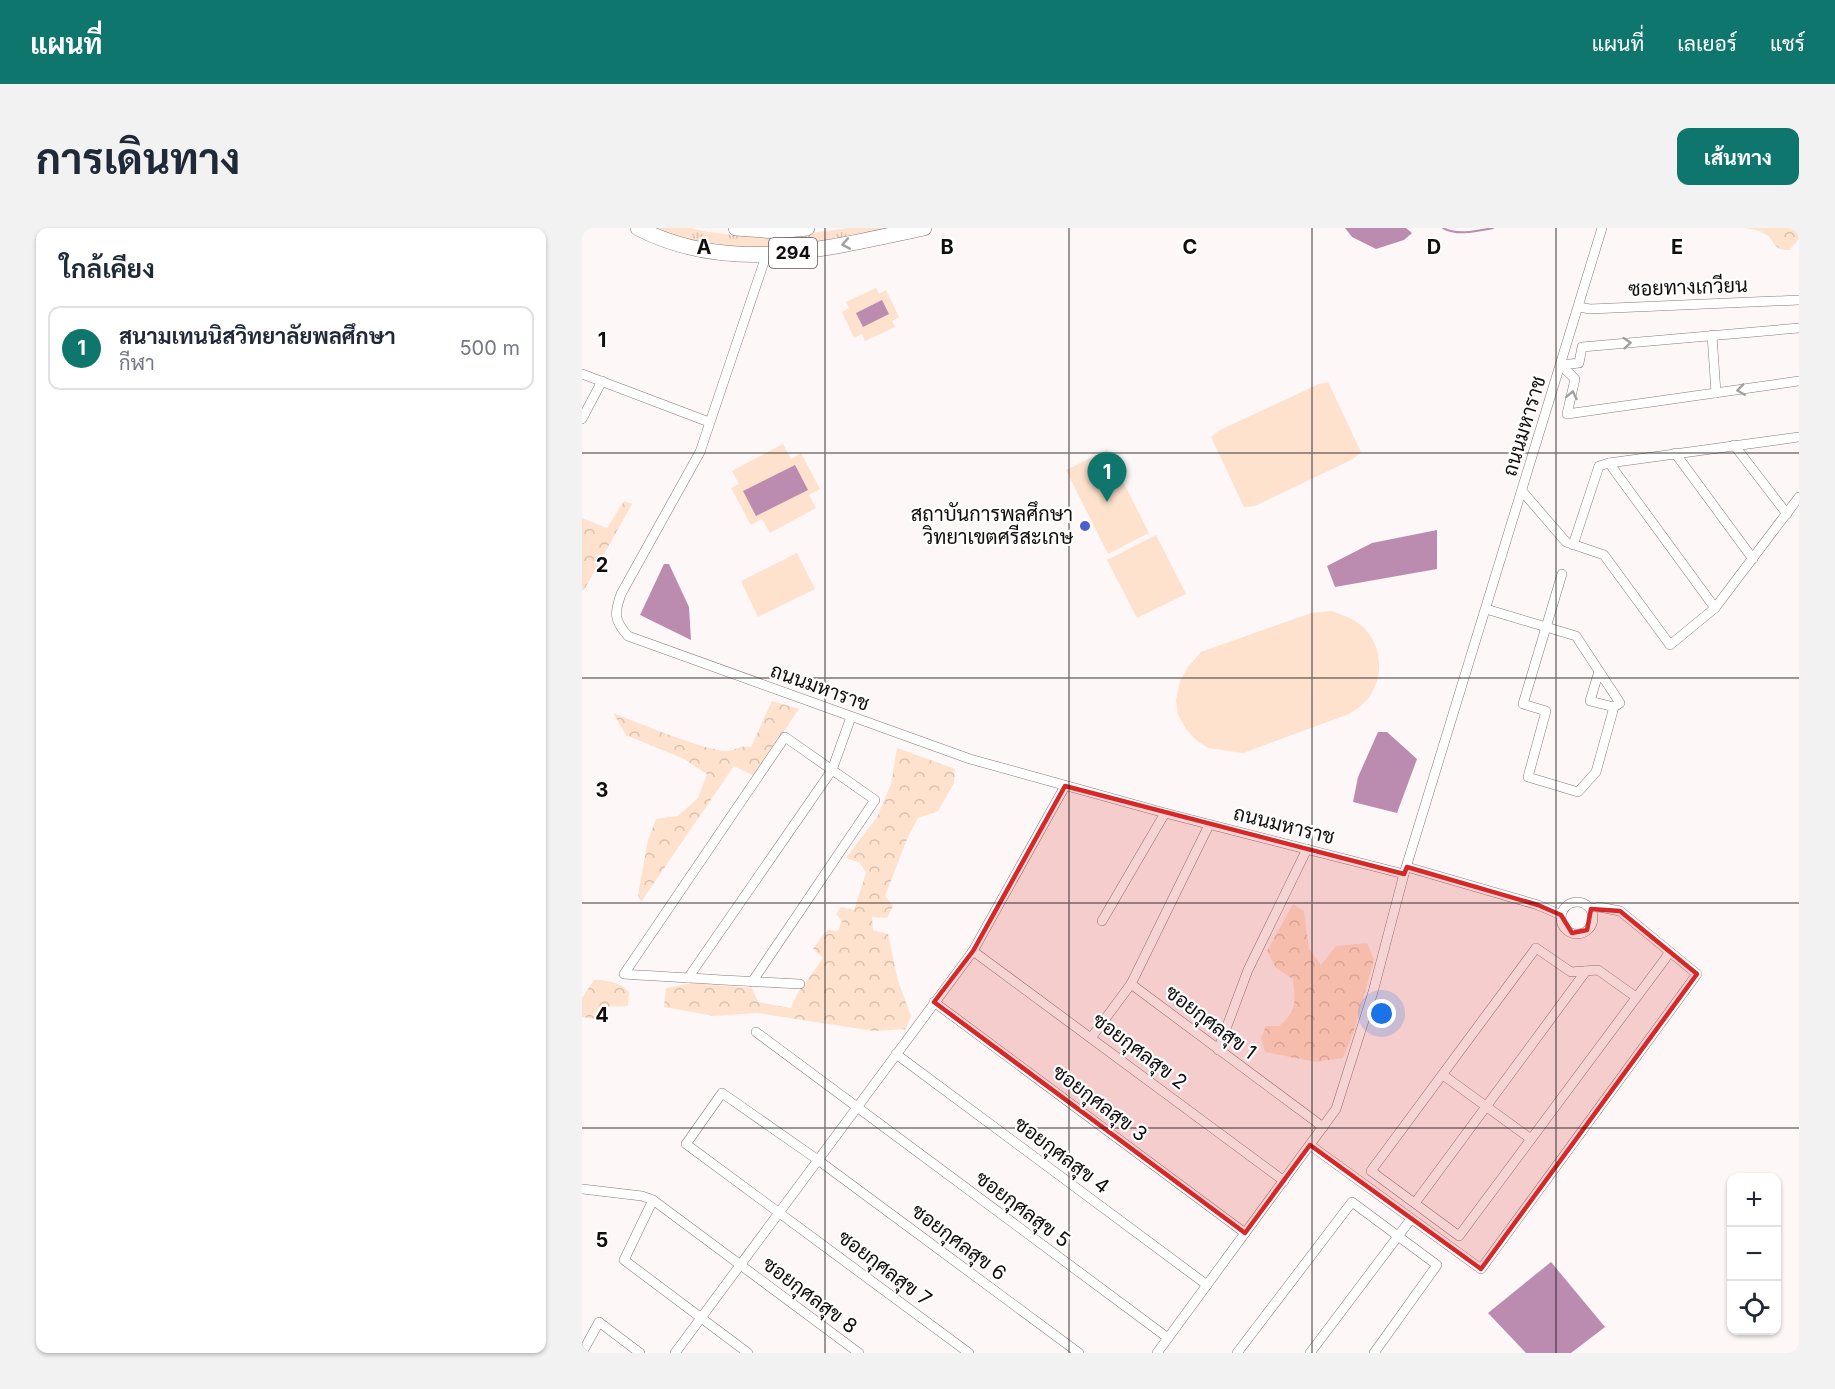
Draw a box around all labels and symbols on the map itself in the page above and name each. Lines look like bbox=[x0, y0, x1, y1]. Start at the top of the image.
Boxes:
text: A bbox=[697, 235, 712, 259]
text: B bbox=[940, 235, 954, 259]
text: C bbox=[1183, 235, 1197, 259]
text: D bbox=[1427, 235, 1441, 259]
text: E bbox=[1671, 235, 1683, 259]
one-way arrow bbox=[841, 237, 851, 250]
road number: 294 bbox=[769, 238, 817, 268]
street label: ซอยทางเกวียน bbox=[1628, 272, 1748, 301]
text: 1 bbox=[598, 328, 606, 352]
one-way arrow bbox=[1622, 337, 1631, 350]
street label: ถนนมหาราช bbox=[1497, 373, 1551, 479]
one-way arrow bbox=[1737, 383, 1746, 395]
one-way arrow bbox=[1564, 390, 1577, 400]
pin: 1 bbox=[1088, 452, 1126, 502]
place label: สถาบันการพลศึกษา วิทยาเขตศรีสะเกษ bbox=[911, 501, 1073, 549]
marker: สถาบันการพลศึกษา วิทยาเขตศรีสะเกษ bbox=[1078, 519, 1092, 533]
text: 2 bbox=[596, 553, 608, 577]
street label: ถนนมหาราช bbox=[767, 658, 873, 716]
text: 3 bbox=[596, 778, 608, 802]
street label: ถนนมหาราช bbox=[1231, 801, 1337, 849]
street label: ซอยกุศลสุข 1 bbox=[1159, 980, 1261, 1066]
your location bbox=[1367, 999, 1396, 1028]
text: 4 bbox=[595, 1003, 609, 1027]
street label: ซอยกุศลสุข 2 bbox=[1087, 1008, 1192, 1096]
street label: ซอยกุศลสุข 3 bbox=[1047, 1060, 1152, 1148]
street label: ซอยกุศลสุข 4 bbox=[1009, 1112, 1114, 1200]
street label: ซอยกุศลสุข 5 bbox=[970, 1166, 1075, 1254]
street label: ซอยกุศลสุข 6 bbox=[906, 1199, 1011, 1287]
street label: ซอยกุศลสุข 7 bbox=[832, 1225, 937, 1313]
text: 5 bbox=[596, 1228, 608, 1252]
street label: ซอยกุศลสุข 8 bbox=[757, 1252, 862, 1340]

